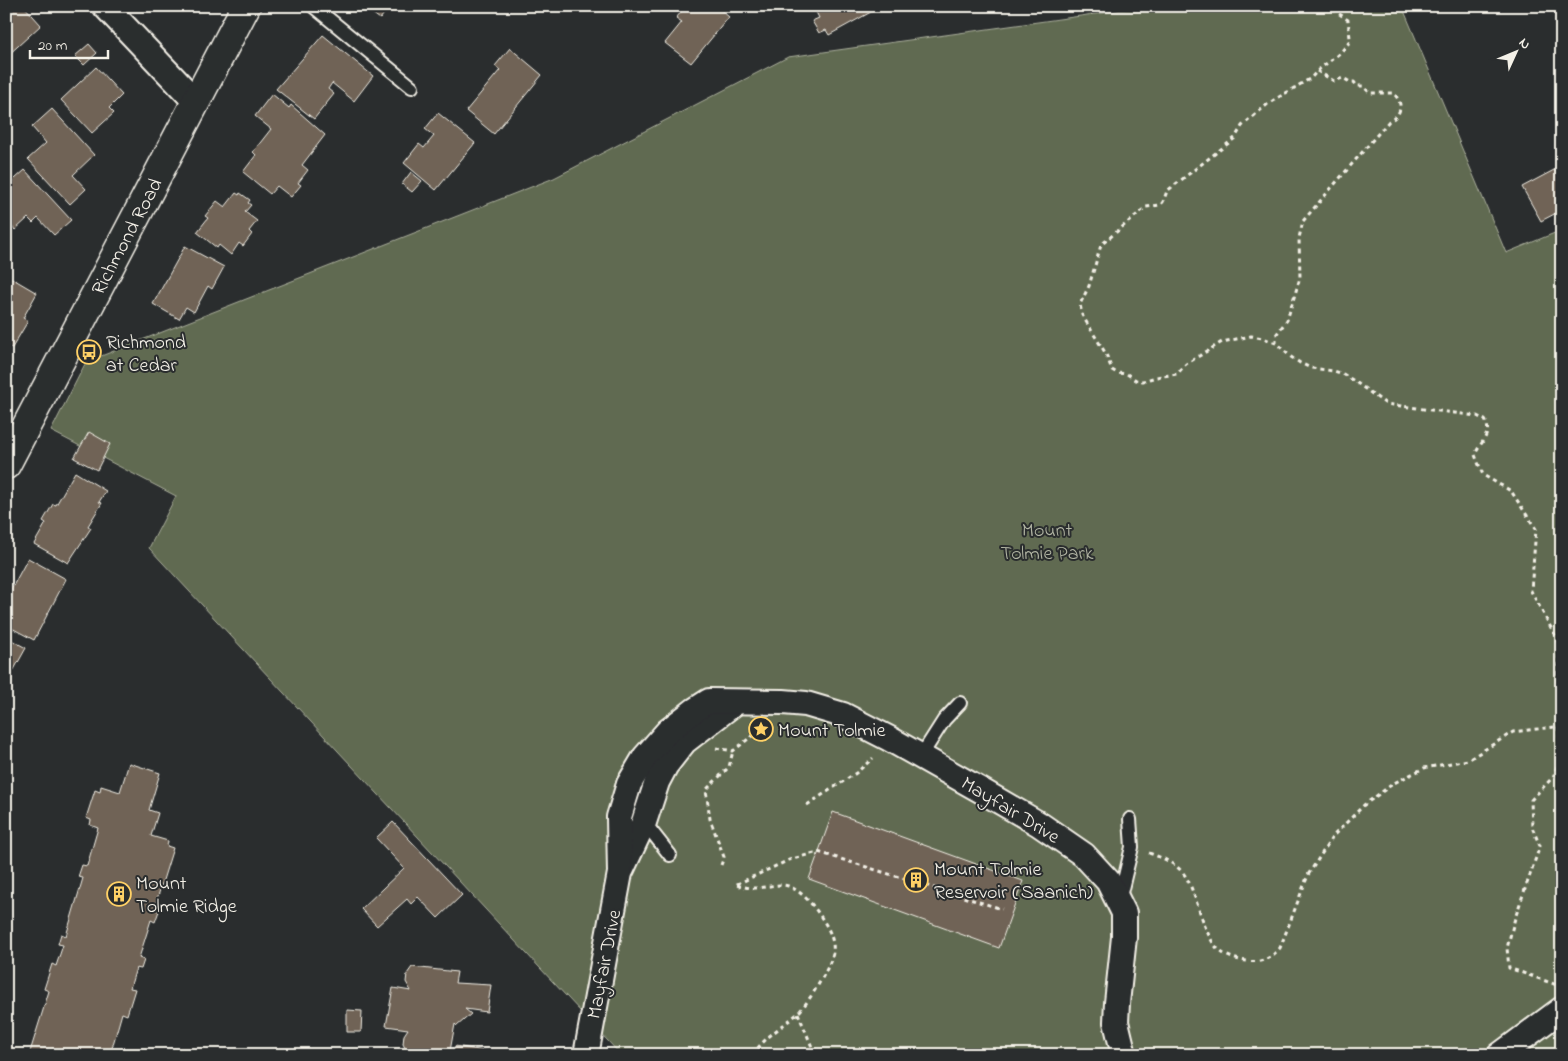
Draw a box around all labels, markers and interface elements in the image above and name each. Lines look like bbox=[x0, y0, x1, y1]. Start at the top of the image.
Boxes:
scale bar bbox=[30, 28, 108, 60]
north arrow bbox=[1490, 28, 1540, 78]
text: N bbox=[1513, 33, 1535, 55]
text: 20 m bbox=[38, 35, 68, 57]
street label: Richmond Road bbox=[85, 174, 171, 301]
place label: Richmond at Cedar bbox=[106, 329, 186, 381]
bus stop icon: Richmond at Cedar bbox=[76, 339, 102, 365]
park label: Mount Tolmie Park bbox=[1000, 517, 1094, 569]
place icon: Mount Tolmie bbox=[748, 716, 774, 742]
place label: Mount Tolmie bbox=[778, 717, 885, 746]
street label: Mayfair Drive bbox=[955, 770, 1065, 852]
place label: Mount Tolmie Reservoir (Saanich) bbox=[934, 856, 1093, 908]
building icon: Mount Tolmie Reservoir (Saanich) bbox=[903, 867, 929, 893]
place label: Mount Tolmie Ridge bbox=[136, 870, 237, 923]
building icon: Mount Tolmie Ridge bbox=[106, 881, 132, 907]
street label: Mayfair Drive bbox=[581, 907, 630, 1022]

